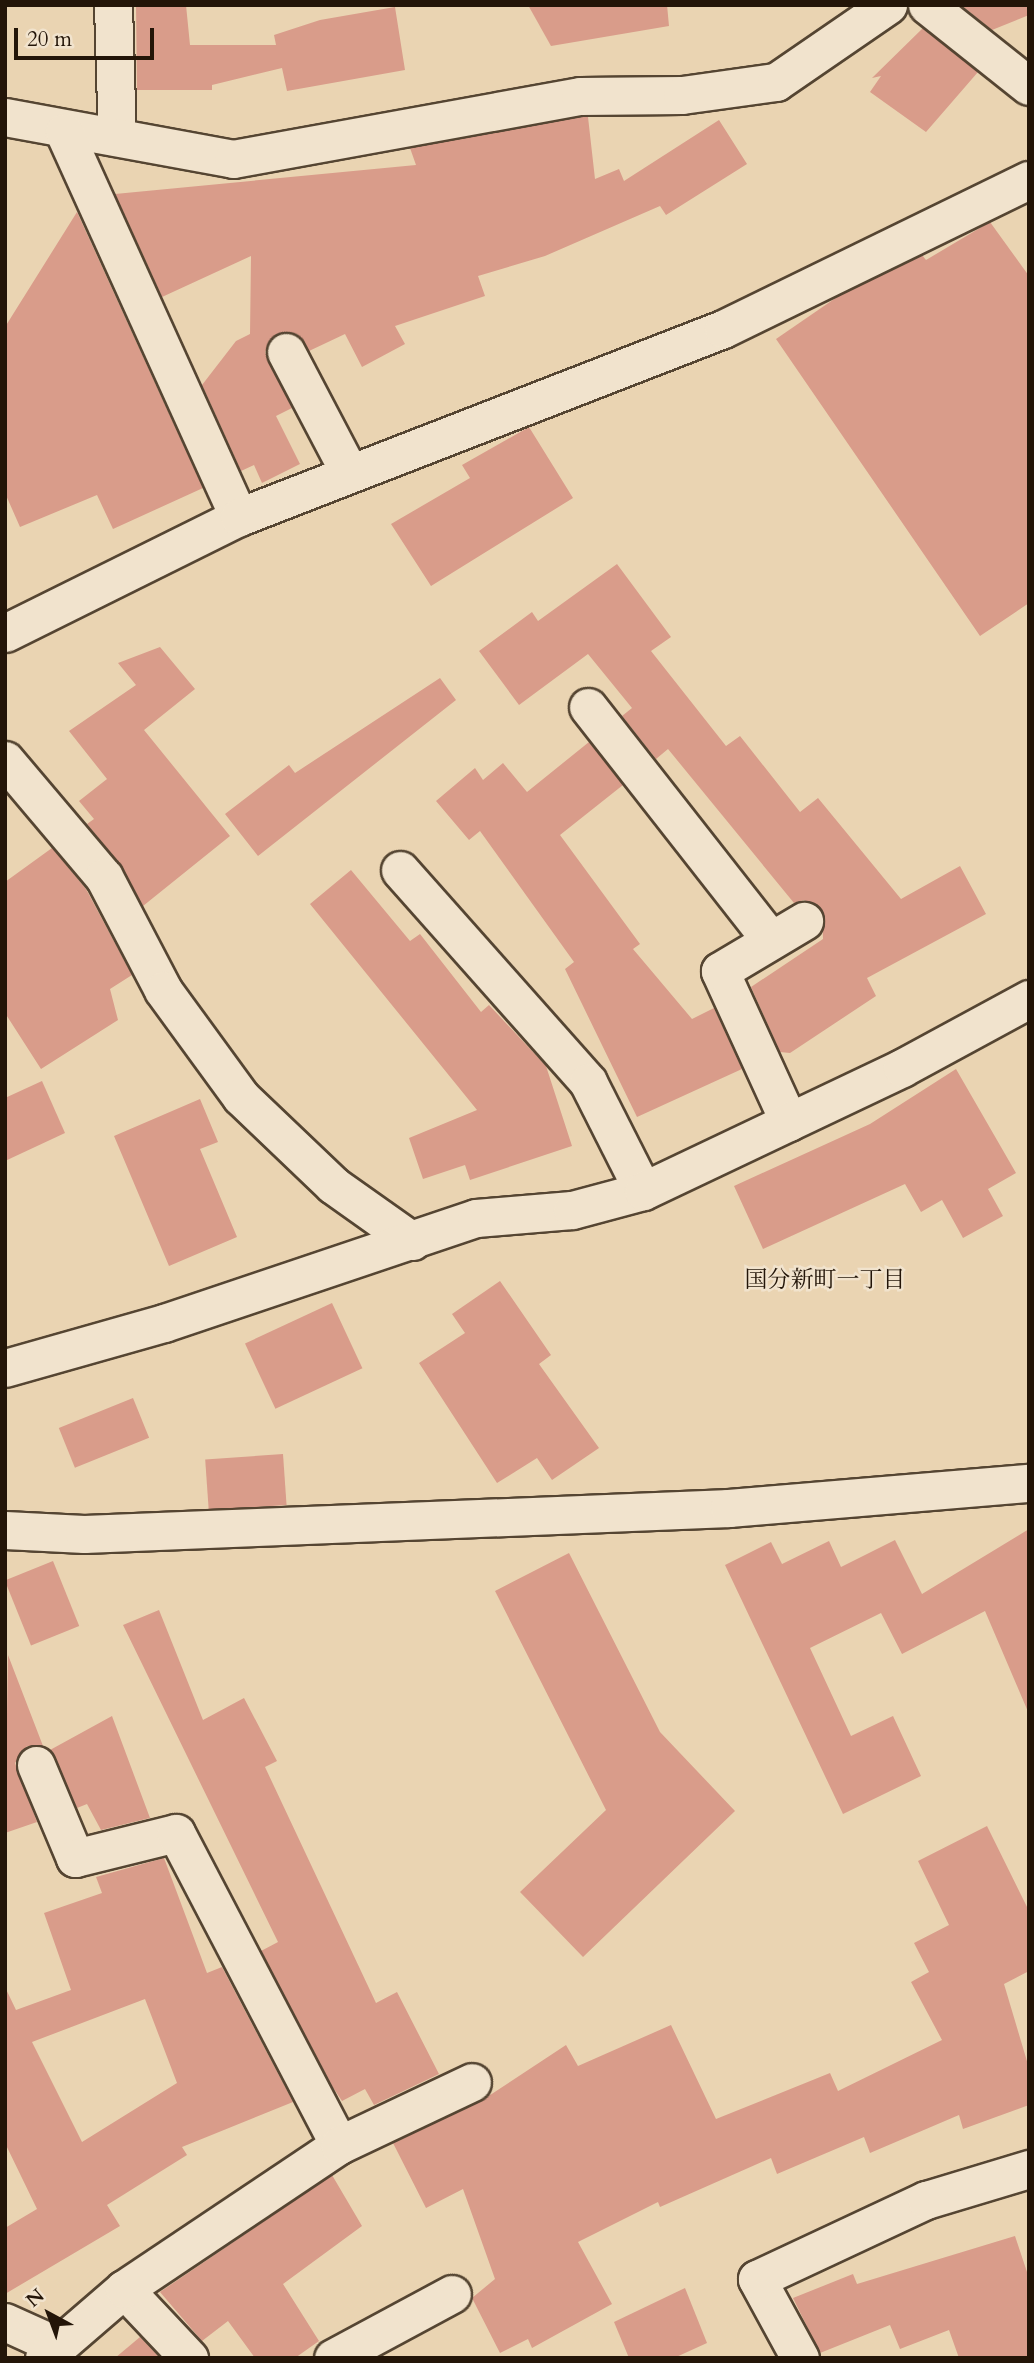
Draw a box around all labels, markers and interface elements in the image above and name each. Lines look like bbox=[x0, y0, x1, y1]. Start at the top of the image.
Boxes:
scale bar bbox=[18, 14, 158, 58]
text: 20 m bbox=[27, 25, 72, 54]
district label: 国分新町一丁目 bbox=[745, 1266, 905, 1294]
north arrow bbox=[14, 2279, 84, 2349]
text: N bbox=[20, 2283, 50, 2313]

